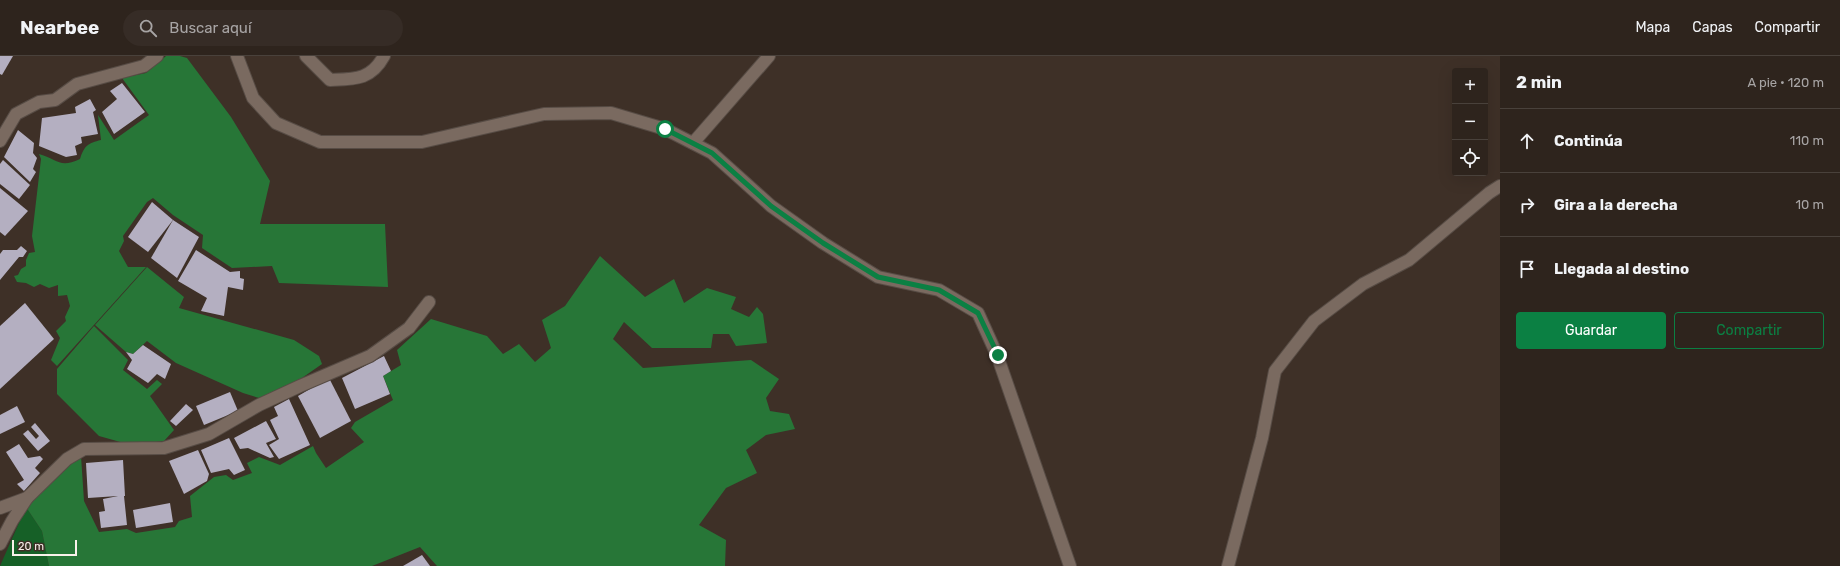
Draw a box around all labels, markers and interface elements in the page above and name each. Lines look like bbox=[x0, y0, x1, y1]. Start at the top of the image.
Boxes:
search box bbox=[123, 10, 403, 46]
text: Nearbee bbox=[20, 16, 99, 39]
icon: search bbox=[137, 17, 159, 39]
text: Buscar aquí bbox=[169, 19, 252, 37]
text: Mapa bbox=[1635, 19, 1670, 36]
text: Capas bbox=[1692, 19, 1733, 36]
text: Compartir bbox=[1755, 19, 1820, 36]
map controls bbox=[1452, 68, 1488, 176]
button: + bbox=[1452, 68, 1488, 104]
text: 2 min bbox=[1516, 72, 1562, 92]
text: A pie · 120 m bbox=[1747, 75, 1824, 90]
button: − bbox=[1452, 104, 1488, 140]
route start bbox=[656, 120, 674, 138]
icon: ahead bbox=[1516, 130, 1538, 152]
text: Continúa bbox=[1554, 132, 1623, 150]
text: 110 m bbox=[1790, 133, 1824, 148]
button: locate bbox=[1452, 140, 1488, 176]
icon: right bbox=[1516, 194, 1538, 216]
text: Gira a la derecha bbox=[1554, 196, 1678, 214]
text: 10 m bbox=[1795, 197, 1824, 212]
icon: arrive bbox=[1516, 258, 1538, 280]
text: Llegada al destino bbox=[1554, 260, 1689, 278]
button: Guardar bbox=[1516, 312, 1666, 349]
button: Compartir bbox=[1674, 312, 1824, 349]
route end bbox=[989, 346, 1007, 364]
scale bar bbox=[12, 538, 77, 557]
text: 20 m bbox=[18, 540, 44, 553]

